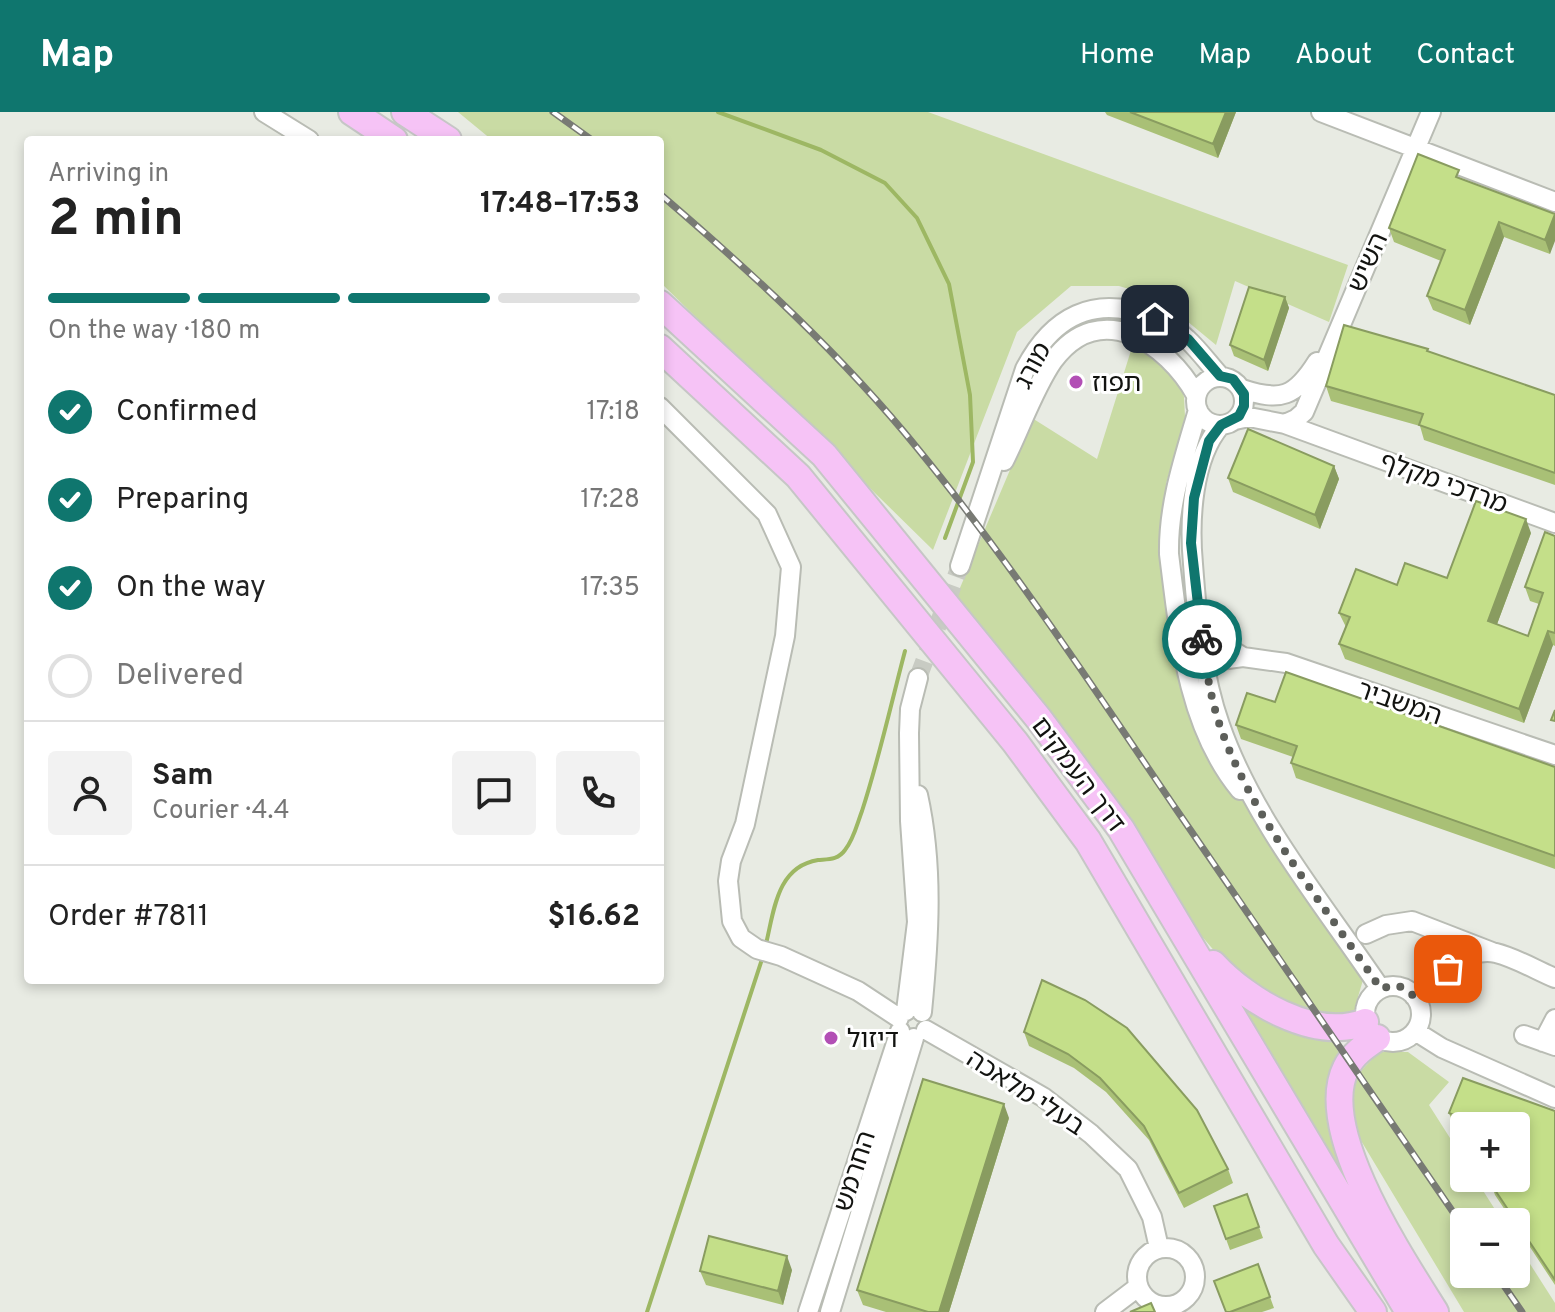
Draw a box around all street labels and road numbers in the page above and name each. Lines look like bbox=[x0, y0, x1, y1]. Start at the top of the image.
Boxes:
street label: השיש bbox=[1342, 228, 1397, 298]
street label: מורג bbox=[1008, 337, 1060, 395]
street label: מרדכי מקלף bbox=[1375, 446, 1511, 523]
street label: המשביר bbox=[1352, 675, 1446, 734]
street label: דרך העמקים bbox=[1023, 711, 1131, 840]
street label: בעלי מלאכה bbox=[959, 1044, 1090, 1145]
street label: החרמש bbox=[828, 1127, 885, 1216]

